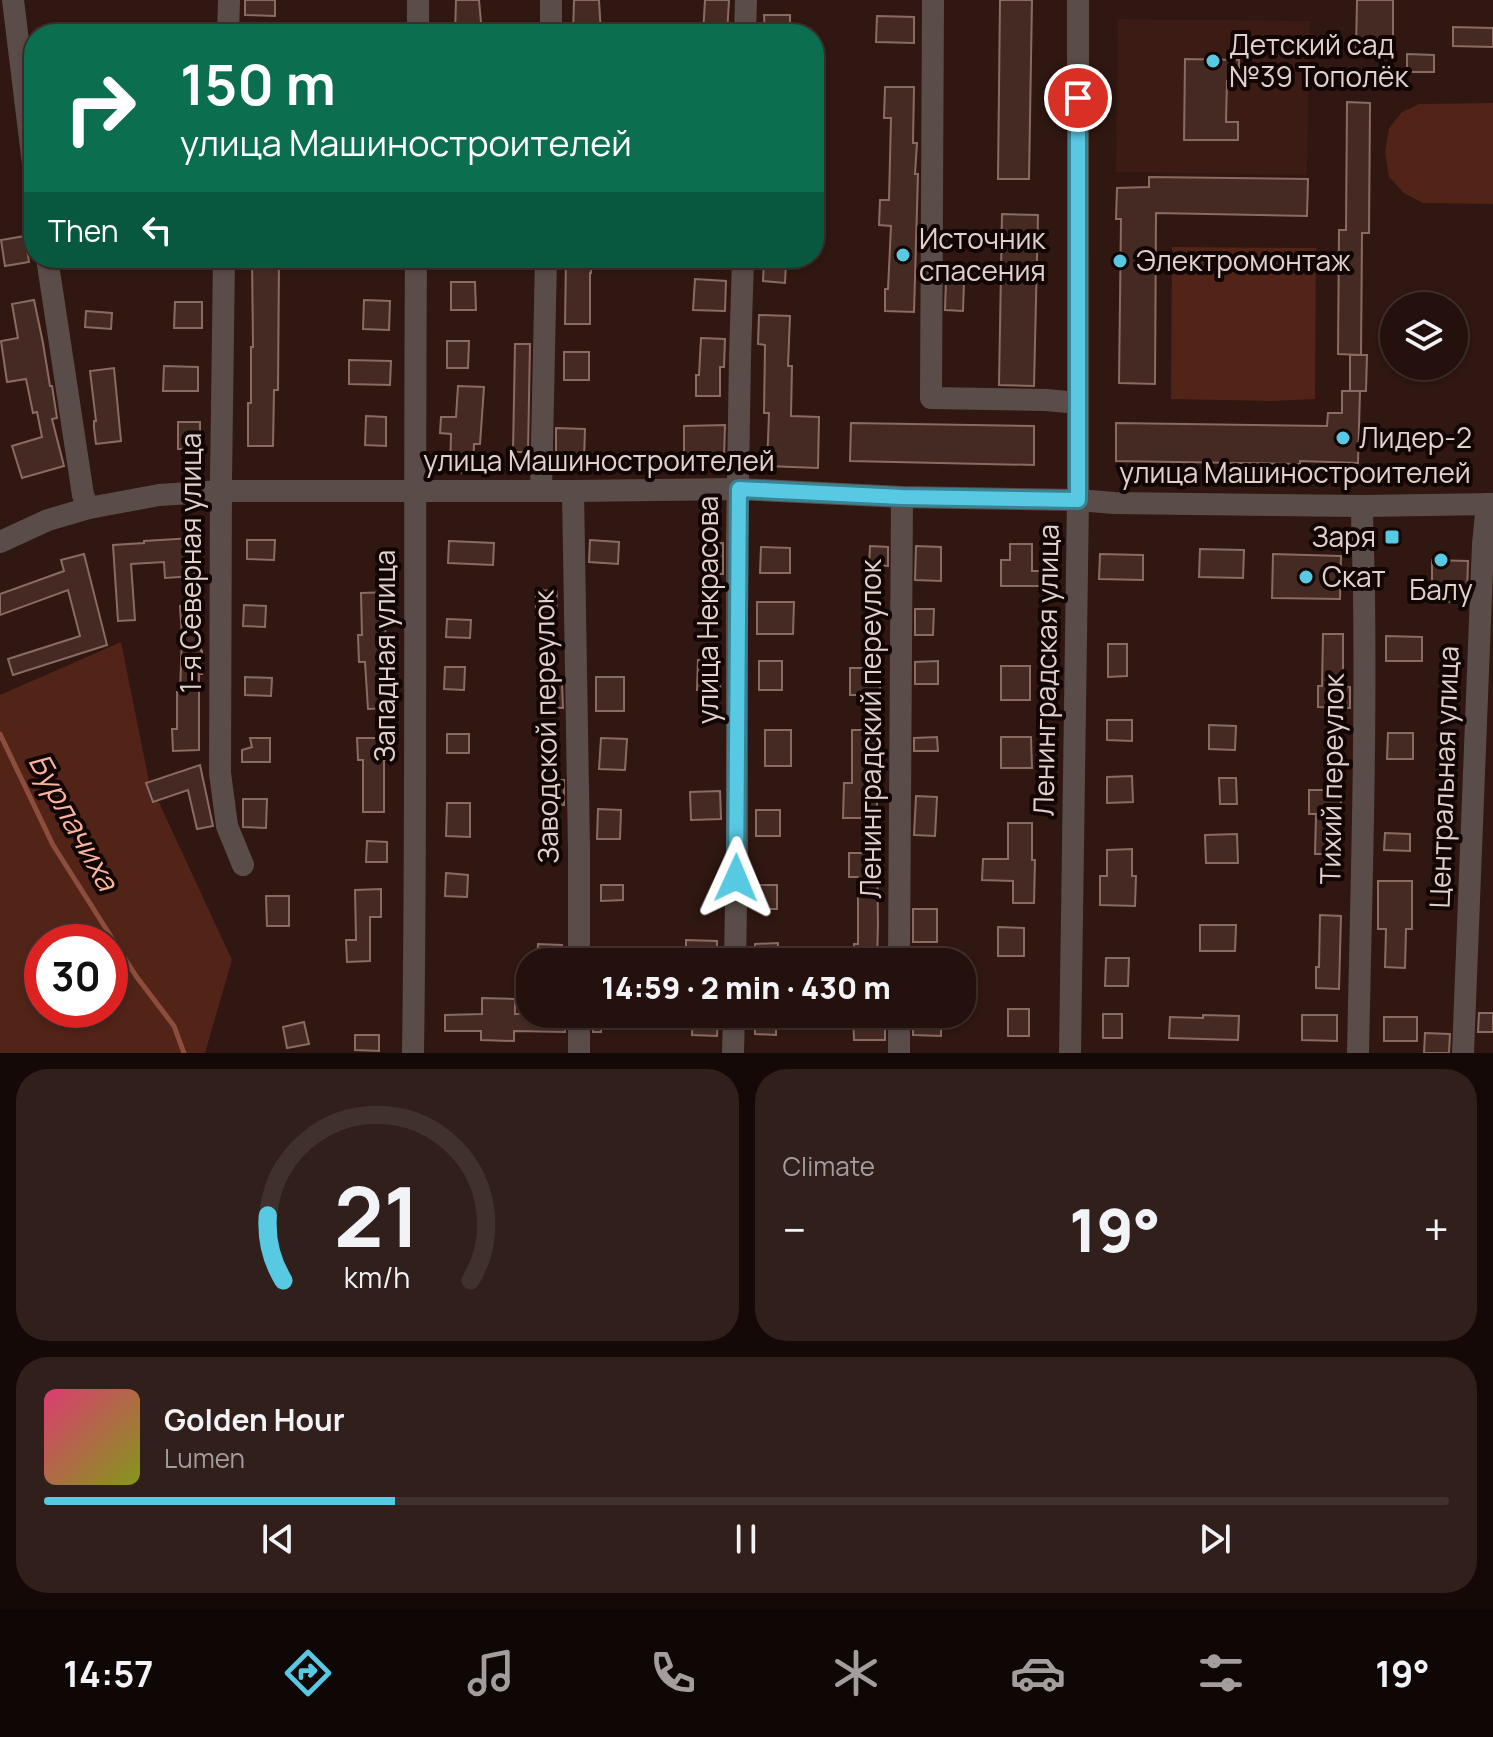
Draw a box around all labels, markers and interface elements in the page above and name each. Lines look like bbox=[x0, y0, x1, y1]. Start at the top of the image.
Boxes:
place label: Детский сад №39 Тополёк bbox=[1229, 25, 1409, 95]
text: 150 m bbox=[180, 45, 336, 122]
marker: Детский сад №39 Тополёк bbox=[1204, 52, 1222, 70]
icon: right bbox=[48, 56, 152, 160]
pin bbox=[1044, 64, 1112, 132]
icon: arrive bbox=[1056, 76, 1100, 120]
text: улица Машиностроителей bbox=[180, 118, 632, 167]
icon: left bbox=[135, 208, 179, 252]
text: Then bbox=[48, 210, 119, 251]
place label: Источник спасения bbox=[919, 219, 1046, 289]
place label: Электромонтаж bbox=[1136, 241, 1351, 279]
marker: Источник спасения bbox=[894, 246, 912, 264]
marker: Электромонтаж bbox=[1111, 252, 1129, 270]
map controls bbox=[1380, 292, 1468, 380]
button: layers bbox=[1380, 292, 1468, 380]
place label: Лидер-2 bbox=[1359, 418, 1472, 456]
marker: Лидер-2 bbox=[1334, 429, 1352, 447]
street label: 1-я Северная улица bbox=[171, 433, 209, 693]
street label: улица Машиностроителей bbox=[423, 441, 775, 479]
street label: улица Машиностроителей bbox=[1119, 453, 1471, 491]
street label: улица Некрасова bbox=[688, 496, 726, 724]
place label: Заря bbox=[1312, 517, 1376, 555]
street label: Ленинградская улица bbox=[1023, 524, 1067, 816]
marker: Заря bbox=[1383, 528, 1401, 546]
street label: Западная улица bbox=[365, 550, 403, 762]
marker: Балу bbox=[1432, 551, 1450, 569]
place label: Скат bbox=[1322, 557, 1386, 595]
street label: Ленинградский переулок bbox=[851, 558, 889, 899]
marker: Скат bbox=[1297, 568, 1315, 586]
place label: Балу bbox=[1409, 570, 1473, 608]
street label: Заводской переулок bbox=[524, 589, 566, 864]
street label: Центральная улица bbox=[1419, 645, 1467, 909]
street label: Тихий переулок bbox=[1310, 672, 1352, 885]
water label: Бурлачиха bbox=[20, 745, 129, 898]
position arrow bbox=[694, 836, 778, 920]
speed limit sign: 30 bbox=[24, 924, 128, 1028]
text: 14:59 · 2 min · 430 m bbox=[601, 967, 891, 1008]
text: Climate bbox=[783, 1148, 875, 1184]
text: 21 bbox=[334, 1158, 420, 1272]
text: 19° bbox=[1069, 1188, 1161, 1270]
text: − bbox=[783, 1199, 806, 1259]
text: + bbox=[1424, 1199, 1449, 1259]
text: km/h bbox=[344, 1258, 410, 1297]
text: Golden Hour bbox=[164, 1399, 345, 1440]
text: Lumen bbox=[164, 1440, 245, 1476]
icon: previous bbox=[256, 1517, 300, 1561]
icon: pause bbox=[724, 1517, 768, 1561]
icon: next bbox=[1193, 1517, 1237, 1561]
icon: directions bbox=[280, 1645, 336, 1701]
icon: music bbox=[463, 1645, 519, 1701]
icon: phone bbox=[645, 1645, 701, 1701]
icon: climate bbox=[828, 1645, 884, 1701]
icon: car bbox=[1010, 1645, 1066, 1701]
icon: filters bbox=[1193, 1645, 1249, 1701]
text: 14:57 bbox=[63, 1649, 154, 1698]
text: 19° bbox=[1375, 1649, 1430, 1698]

